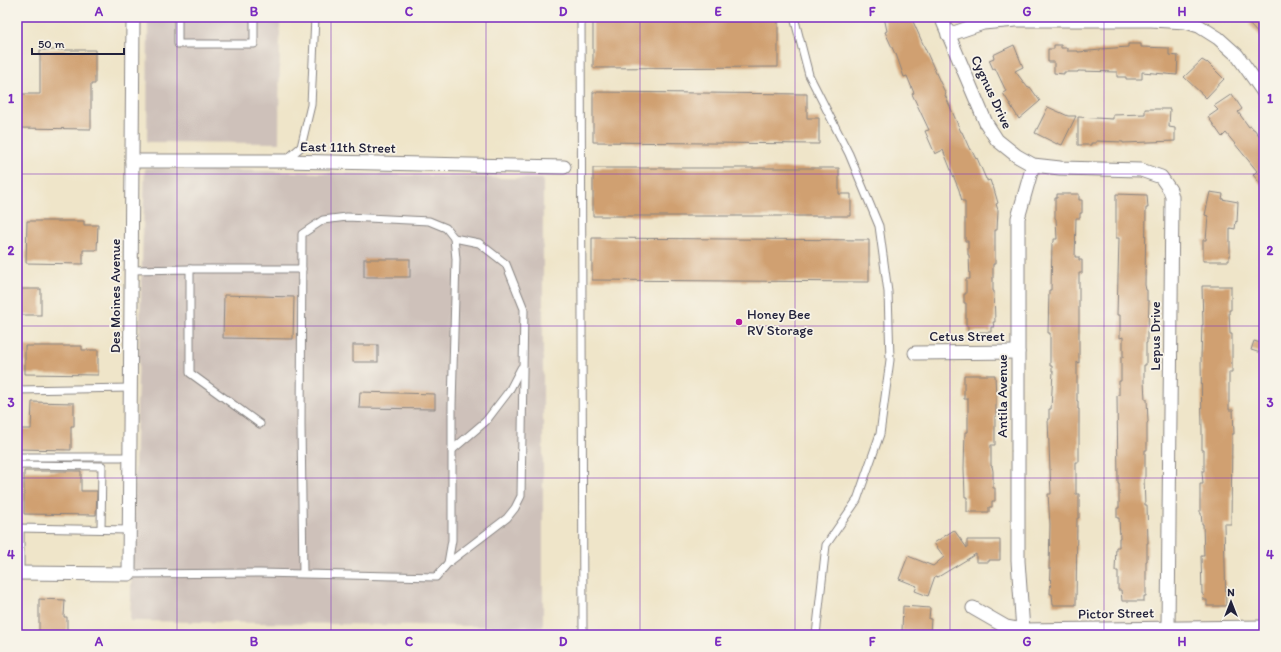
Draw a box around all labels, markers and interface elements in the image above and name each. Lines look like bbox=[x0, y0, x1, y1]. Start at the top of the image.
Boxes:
text: A bbox=[94, 4, 104, 19]
text: B bbox=[250, 4, 259, 19]
text: C bbox=[405, 4, 414, 19]
text: D bbox=[559, 4, 568, 19]
text: E bbox=[714, 4, 722, 19]
text: F bbox=[869, 4, 876, 19]
text: G bbox=[1023, 4, 1032, 19]
text: H bbox=[1178, 4, 1187, 19]
scale bar bbox=[32, 30, 124, 56]
text: 50 m bbox=[38, 37, 64, 51]
street label: Cygnus Drive bbox=[967, 53, 1016, 132]
text: 1 bbox=[8, 91, 14, 106]
text: 1 bbox=[1267, 91, 1273, 106]
street label: East 11th Street bbox=[300, 138, 396, 157]
street label: Des Moines Avenue bbox=[107, 238, 124, 353]
text: 2 bbox=[8, 243, 15, 258]
text: 2 bbox=[1267, 243, 1274, 258]
street label: Lepus Drive bbox=[1147, 301, 1164, 371]
place label: Honey Bee RV Storage bbox=[747, 306, 813, 339]
marker: Honey Bee RV Storage bbox=[734, 317, 744, 327]
street label: Cetus Street bbox=[929, 328, 1005, 345]
street label: Antila Avenue bbox=[994, 354, 1011, 438]
text: 3 bbox=[7, 395, 15, 410]
text: 3 bbox=[1266, 395, 1274, 410]
text: 4 bbox=[7, 547, 15, 562]
text: 4 bbox=[1266, 547, 1274, 562]
north arrow bbox=[1211, 582, 1251, 622]
text: N bbox=[1227, 586, 1235, 599]
street label: Pictor Street bbox=[1078, 604, 1154, 623]
text: A bbox=[94, 634, 104, 649]
text: B bbox=[250, 634, 259, 649]
text: C bbox=[405, 634, 414, 649]
text: D bbox=[559, 634, 568, 649]
text: E bbox=[714, 634, 722, 649]
text: F bbox=[869, 634, 876, 649]
text: G bbox=[1023, 634, 1032, 649]
text: H bbox=[1178, 634, 1187, 649]

